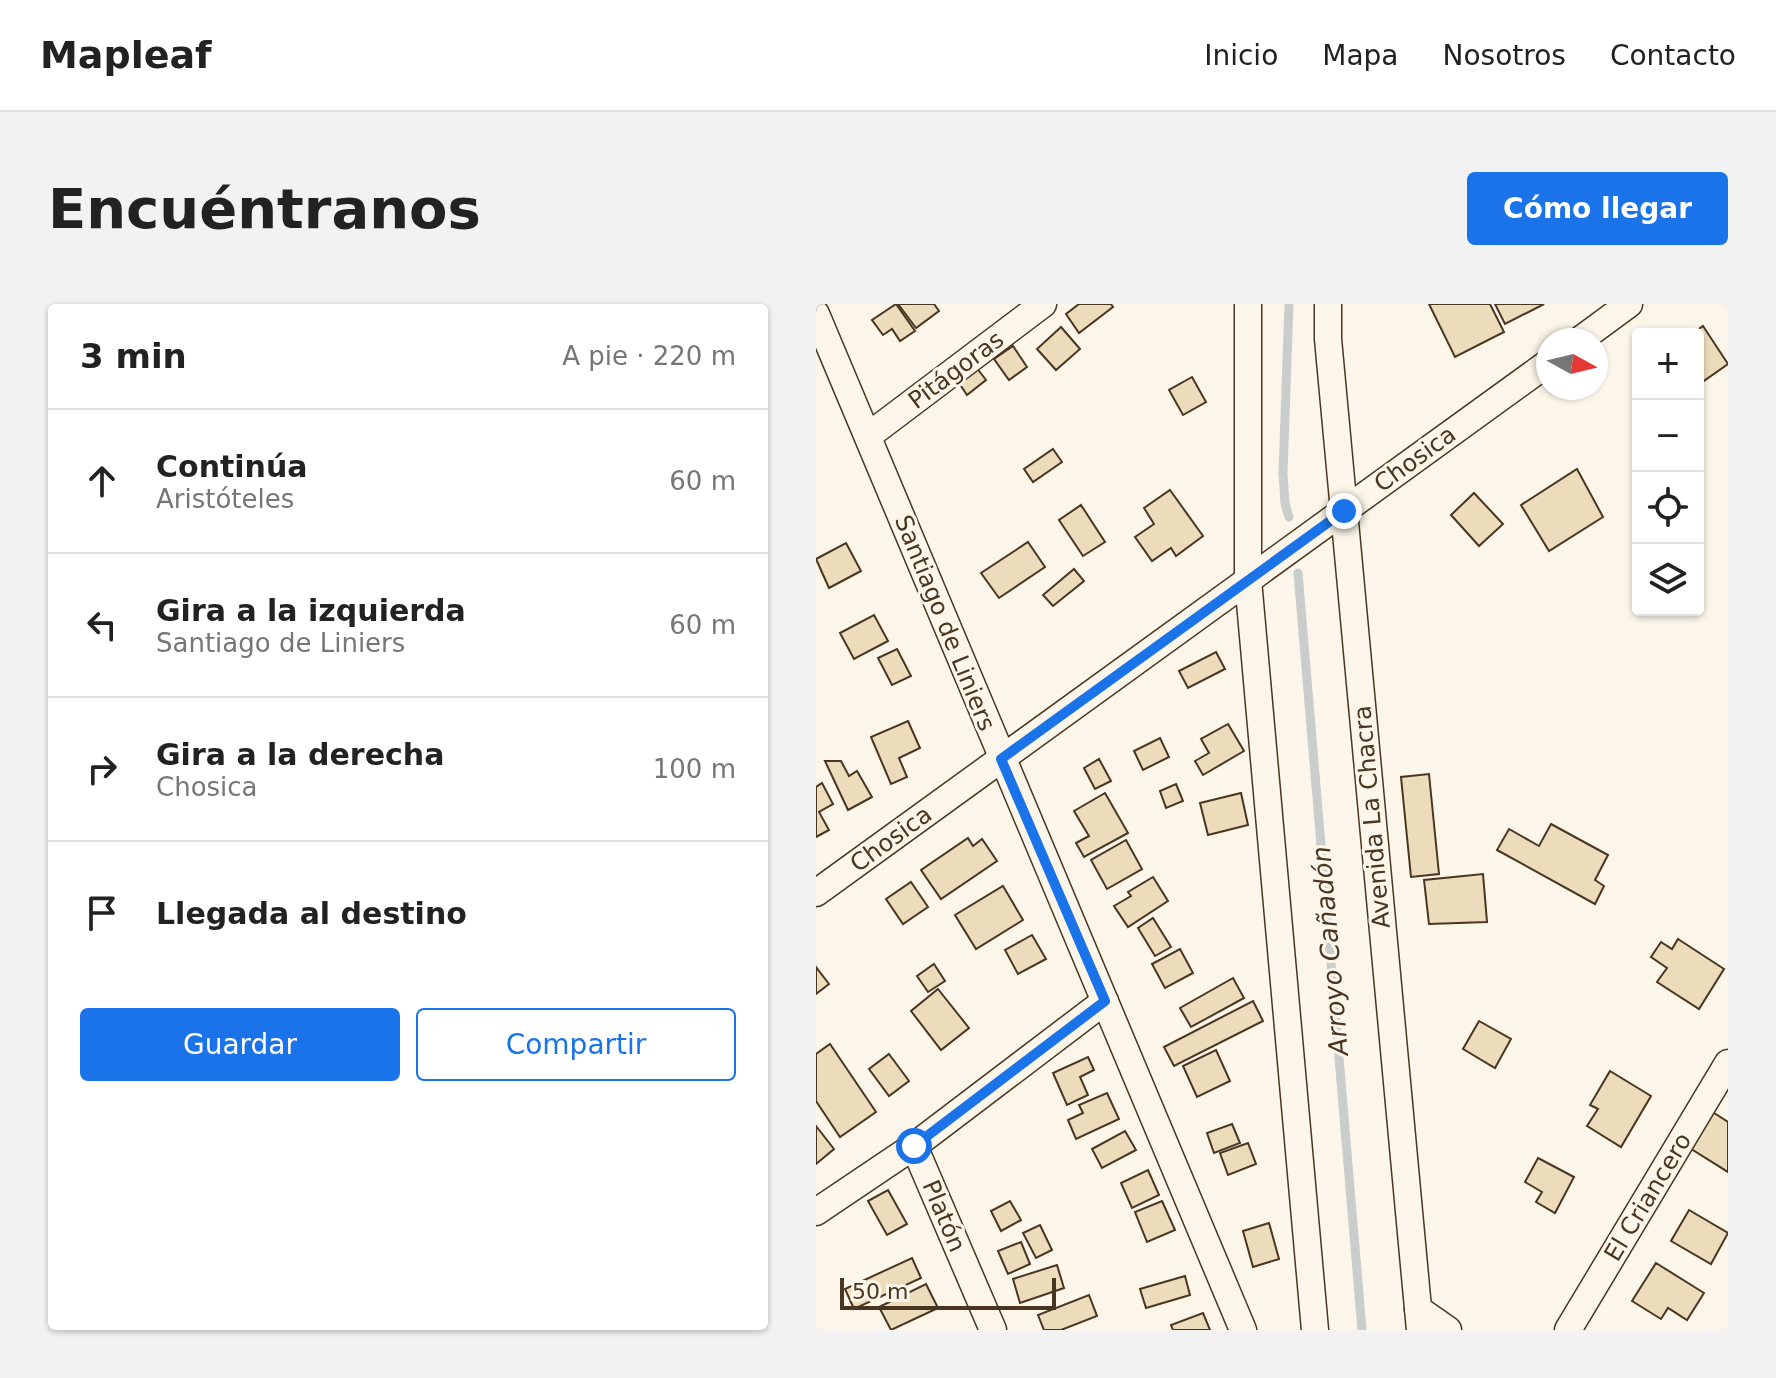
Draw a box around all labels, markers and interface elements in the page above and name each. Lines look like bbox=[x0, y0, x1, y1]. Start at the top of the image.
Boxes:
text: Mapleaf bbox=[40, 33, 212, 77]
text: Inicio bbox=[1204, 39, 1278, 72]
text: Mapa bbox=[1322, 39, 1399, 72]
text: Nosotros bbox=[1443, 39, 1566, 72]
text: Contacto bbox=[1610, 39, 1736, 72]
button: Cómo llegar bbox=[1467, 172, 1728, 245]
text: Encuéntranos bbox=[48, 176, 481, 241]
street label: Pitágoras bbox=[903, 325, 1009, 415]
north arrow bbox=[1536, 328, 1608, 400]
map controls bbox=[1632, 328, 1704, 616]
button: + bbox=[1632, 328, 1704, 400]
text: 3 min bbox=[80, 336, 187, 376]
text: A pie · 220 m bbox=[562, 341, 736, 371]
button: − bbox=[1632, 400, 1704, 472]
street label: Chosica bbox=[1369, 420, 1461, 498]
text: Continúa bbox=[156, 449, 308, 484]
icon: ahead bbox=[80, 459, 124, 503]
text: 60 m bbox=[669, 466, 736, 496]
button: locate bbox=[1632, 472, 1704, 544]
text: Aristóteles bbox=[156, 484, 294, 514]
route end bbox=[1326, 493, 1362, 529]
street label: Santiago de Liniers bbox=[889, 511, 1001, 735]
button: layers bbox=[1632, 544, 1704, 616]
text: Gira a la izquierda bbox=[156, 593, 466, 628]
icon: left bbox=[80, 603, 124, 647]
text: 60 m bbox=[669, 610, 736, 640]
text: Santiago de Liniers bbox=[156, 628, 405, 658]
street label: Avenida La Chacra bbox=[1348, 704, 1396, 930]
text: Gira a la derecha bbox=[156, 737, 444, 772]
icon: right bbox=[80, 747, 124, 791]
text: 100 m bbox=[653, 754, 736, 784]
text: Chosica bbox=[156, 772, 258, 802]
street label: Chosica bbox=[845, 800, 937, 878]
water label: Arroyo Cañadón bbox=[1306, 845, 1354, 1059]
icon: arrive bbox=[80, 891, 124, 935]
text: Llegada al destino bbox=[156, 896, 467, 931]
button: Guardar bbox=[80, 1008, 400, 1081]
button: Compartir bbox=[416, 1008, 736, 1081]
route start bbox=[896, 1128, 932, 1164]
street label: El Criancero bbox=[1599, 1128, 1697, 1266]
street label: Platón bbox=[916, 1176, 972, 1256]
scale bar bbox=[840, 1274, 1056, 1310]
text: 50 m bbox=[852, 1279, 908, 1304]

